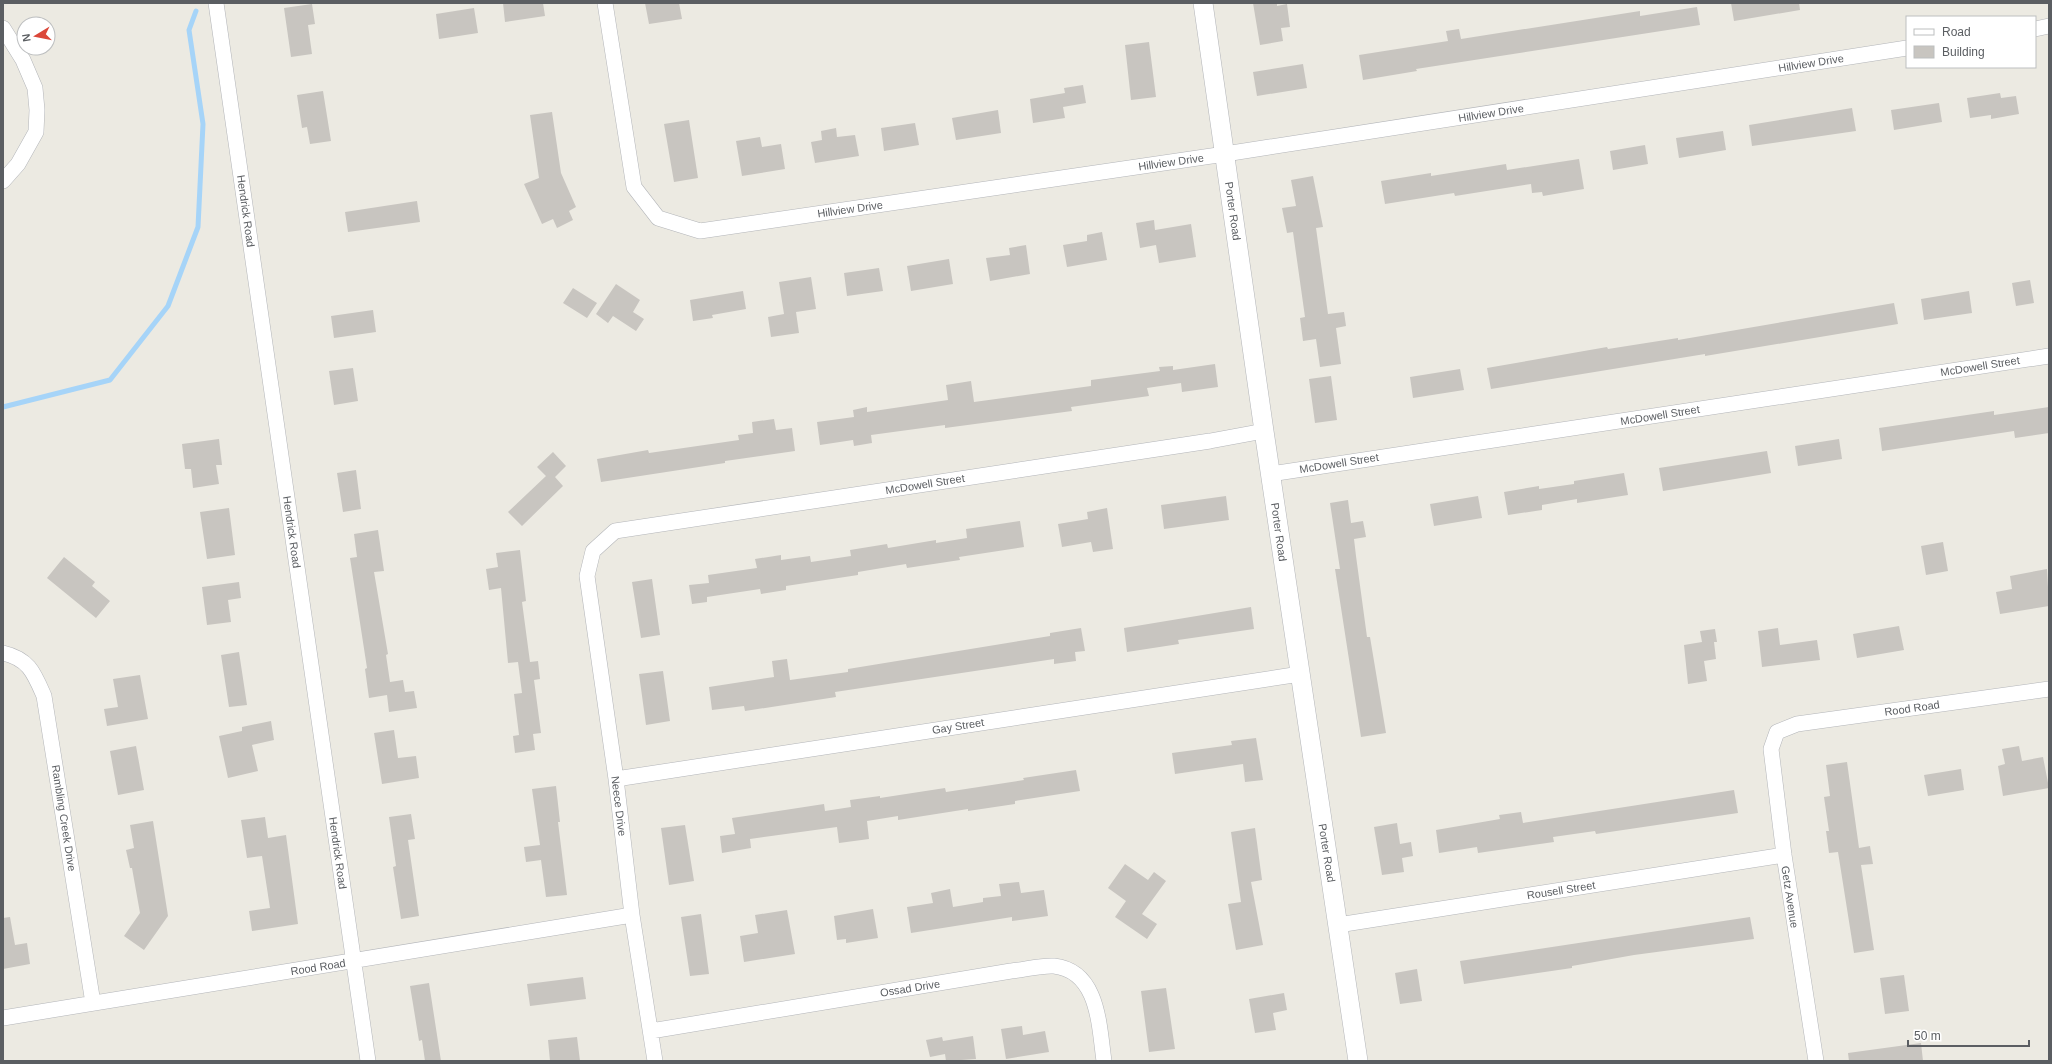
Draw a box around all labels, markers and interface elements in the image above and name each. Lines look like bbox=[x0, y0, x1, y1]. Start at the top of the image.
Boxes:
north arrow bbox=[16, 16, 56, 56]
legend bbox=[1906, 16, 2036, 68]
text: Road bbox=[1942, 25, 1971, 39]
text: N bbox=[20, 33, 33, 43]
text: Building bbox=[1942, 45, 1985, 59]
street label: Hillview Drive bbox=[1777, 52, 1845, 74]
street label: Hillview Drive bbox=[1457, 102, 1525, 124]
street label: Hillview Drive bbox=[1137, 151, 1205, 173]
street label: Hendrick Road bbox=[235, 174, 257, 248]
street label: Porter Road bbox=[1223, 181, 1243, 241]
street label: Hillview Drive bbox=[816, 198, 884, 220]
street label: McDowell Street bbox=[1940, 354, 2020, 378]
street label: McDowell Street bbox=[1620, 403, 1700, 427]
street label: McDowell Street bbox=[1299, 451, 1379, 475]
street label: McDowell Street bbox=[885, 472, 965, 496]
street label: Hendrick Road bbox=[281, 495, 303, 569]
street label: Porter Road bbox=[1269, 502, 1289, 562]
street label: Rood Road bbox=[1884, 698, 1940, 718]
street label: Gay Street bbox=[931, 716, 985, 736]
street label: Rambling Creek Drive bbox=[50, 764, 78, 872]
street label: Neece Drive bbox=[609, 775, 629, 837]
street label: Hendrick Road bbox=[327, 816, 349, 890]
street label: Porter Road bbox=[1316, 823, 1338, 883]
street label: Getz Avenue bbox=[1779, 865, 1801, 929]
street label: Rousell Street bbox=[1526, 879, 1596, 901]
street label: Rood Road bbox=[290, 957, 346, 977]
street label: Ossad Drive bbox=[879, 977, 941, 999]
scale bar bbox=[1908, 1022, 2029, 1048]
text: 50 m bbox=[1914, 1029, 1941, 1043]

